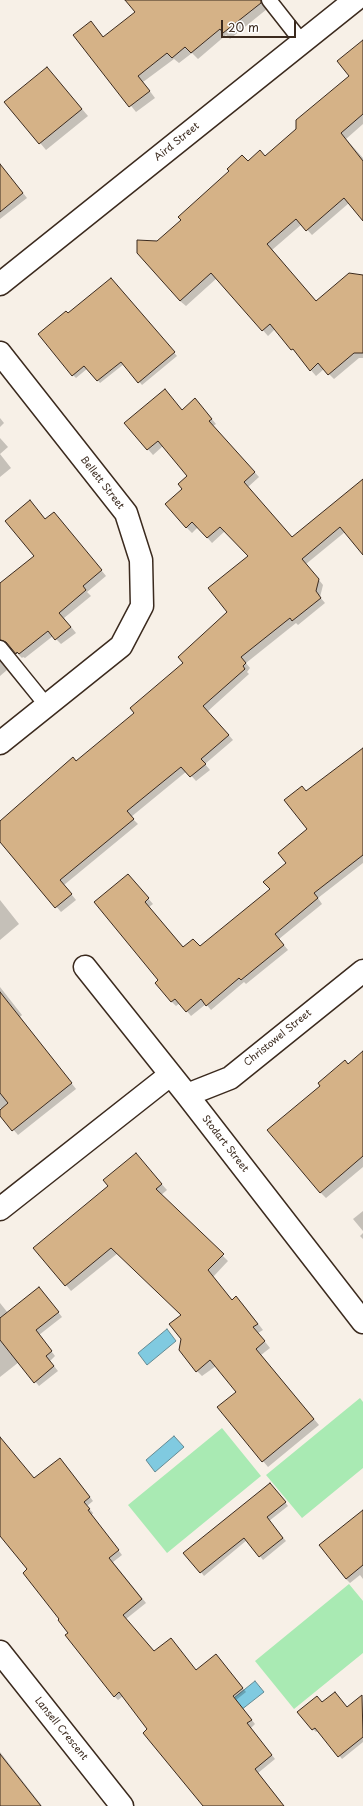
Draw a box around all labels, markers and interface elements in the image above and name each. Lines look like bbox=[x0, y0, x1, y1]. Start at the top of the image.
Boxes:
scale bar bbox=[223, 12, 298, 38]
text: 20 m bbox=[228, 18, 259, 36]
street label: Aird Street bbox=[152, 120, 202, 164]
street label: Bellett Street bbox=[77, 454, 127, 512]
street label: Christowel Street bbox=[242, 1007, 314, 1069]
street label: Stodart Street bbox=[199, 1113, 251, 1175]
street label: Lansell Crescent bbox=[32, 1695, 90, 1763]

